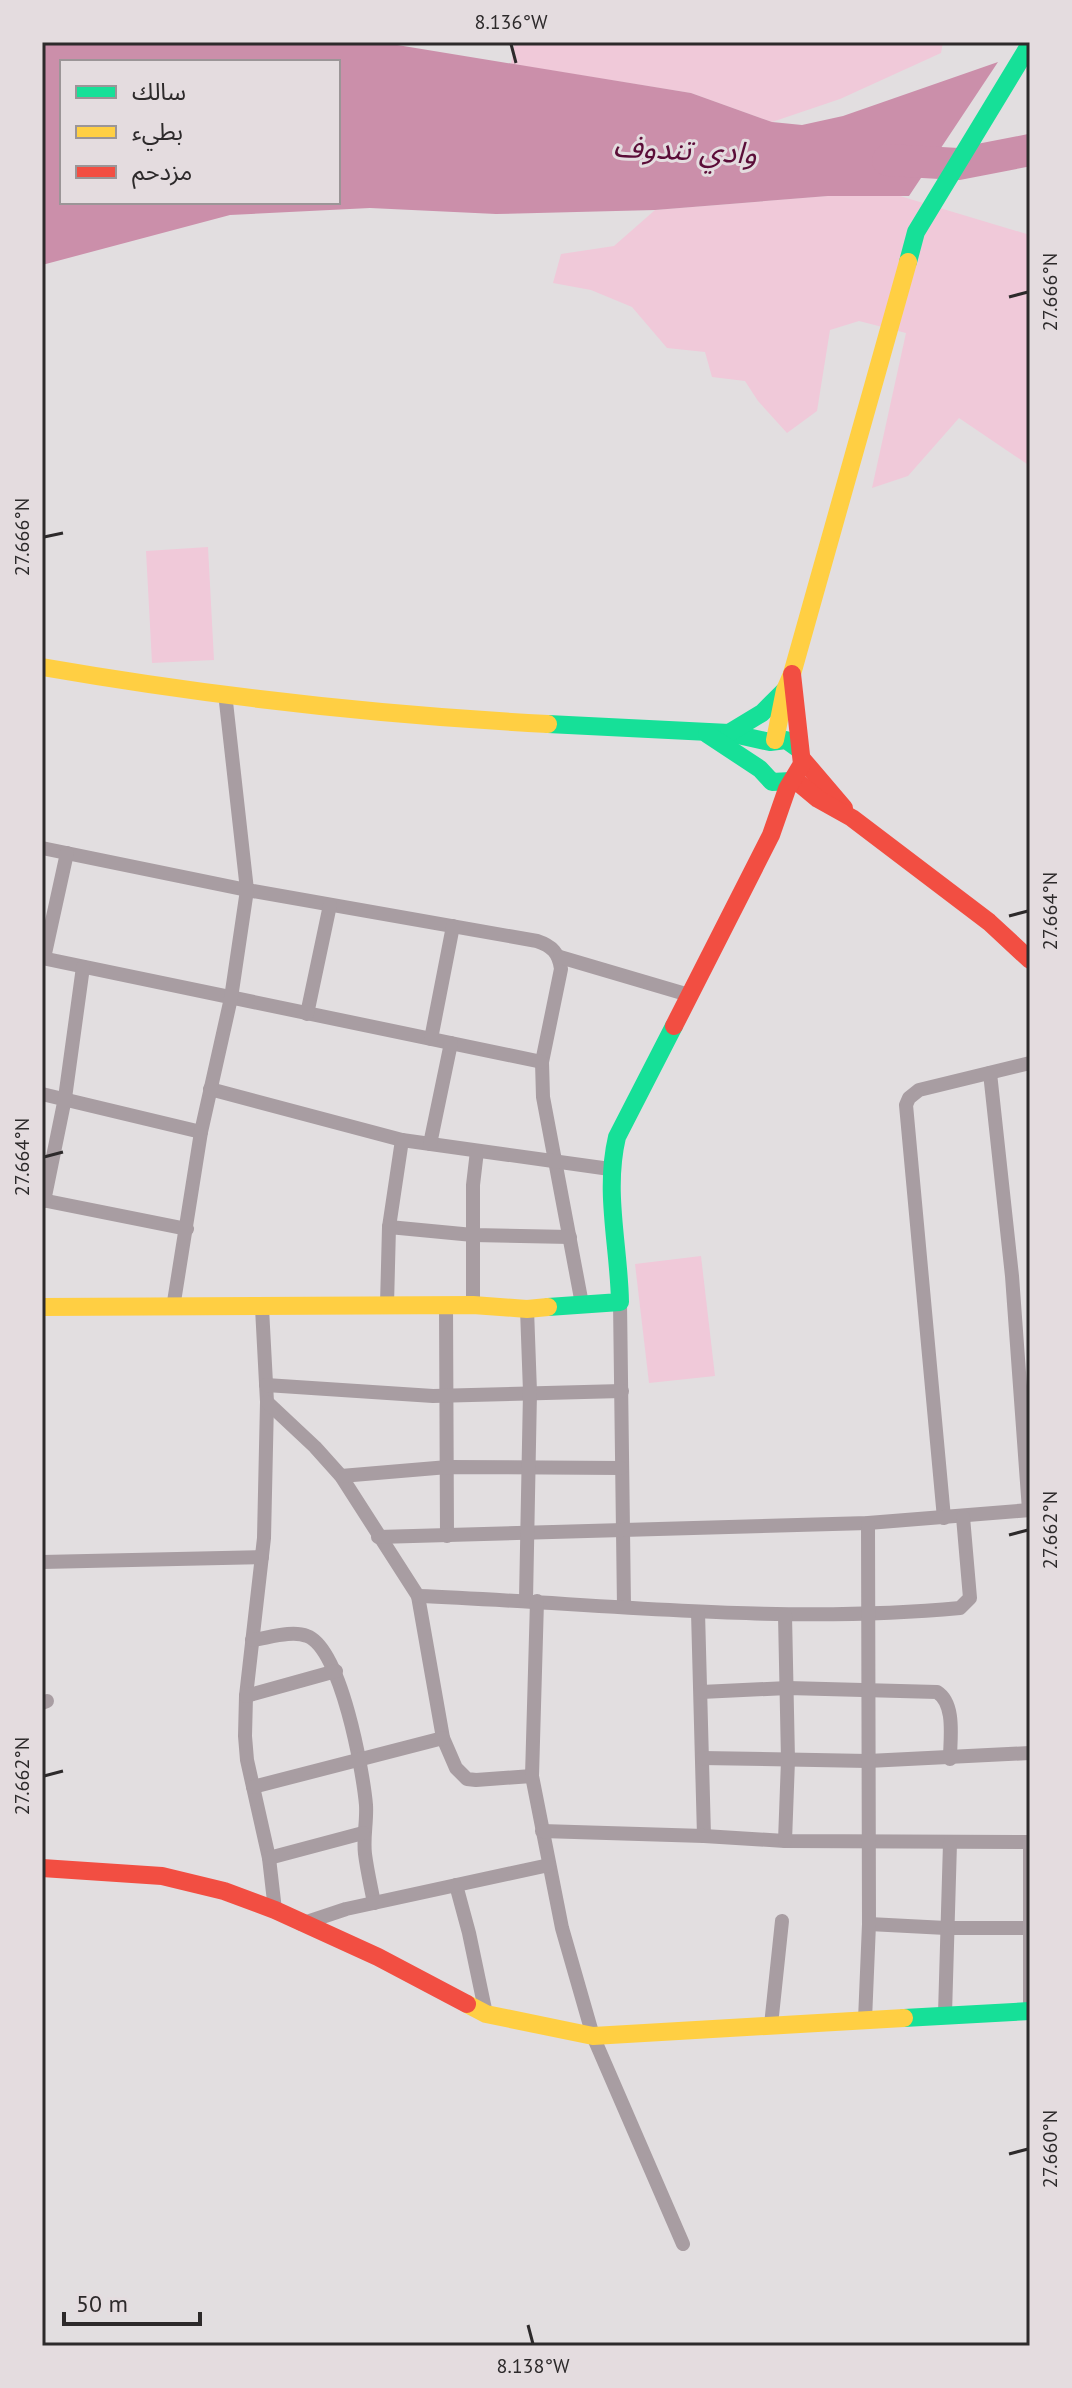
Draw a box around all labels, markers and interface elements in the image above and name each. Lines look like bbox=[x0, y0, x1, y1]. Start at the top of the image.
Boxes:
text: 8.136°W bbox=[475, 9, 548, 35]
legend bbox=[60, 60, 340, 204]
text: سالك bbox=[132, 76, 186, 107]
text: بطيء bbox=[132, 116, 183, 151]
water label: وادي تندوف bbox=[612, 125, 758, 177]
text: مزدحم bbox=[132, 156, 192, 189]
text: 27.666°N bbox=[1037, 253, 1063, 331]
text: 27.666°N bbox=[9, 498, 35, 576]
text: 27.664°N bbox=[1037, 872, 1063, 950]
text: 27.664°N bbox=[9, 1118, 35, 1196]
text: 27.662°N bbox=[1037, 1491, 1063, 1569]
text: 27.662°N bbox=[9, 1737, 35, 1815]
text: 27.660°N bbox=[1037, 2110, 1063, 2188]
scale bar bbox=[64, 2276, 200, 2326]
text: 50 m bbox=[76, 2288, 128, 2319]
text: 8.138°W bbox=[497, 2353, 570, 2379]

